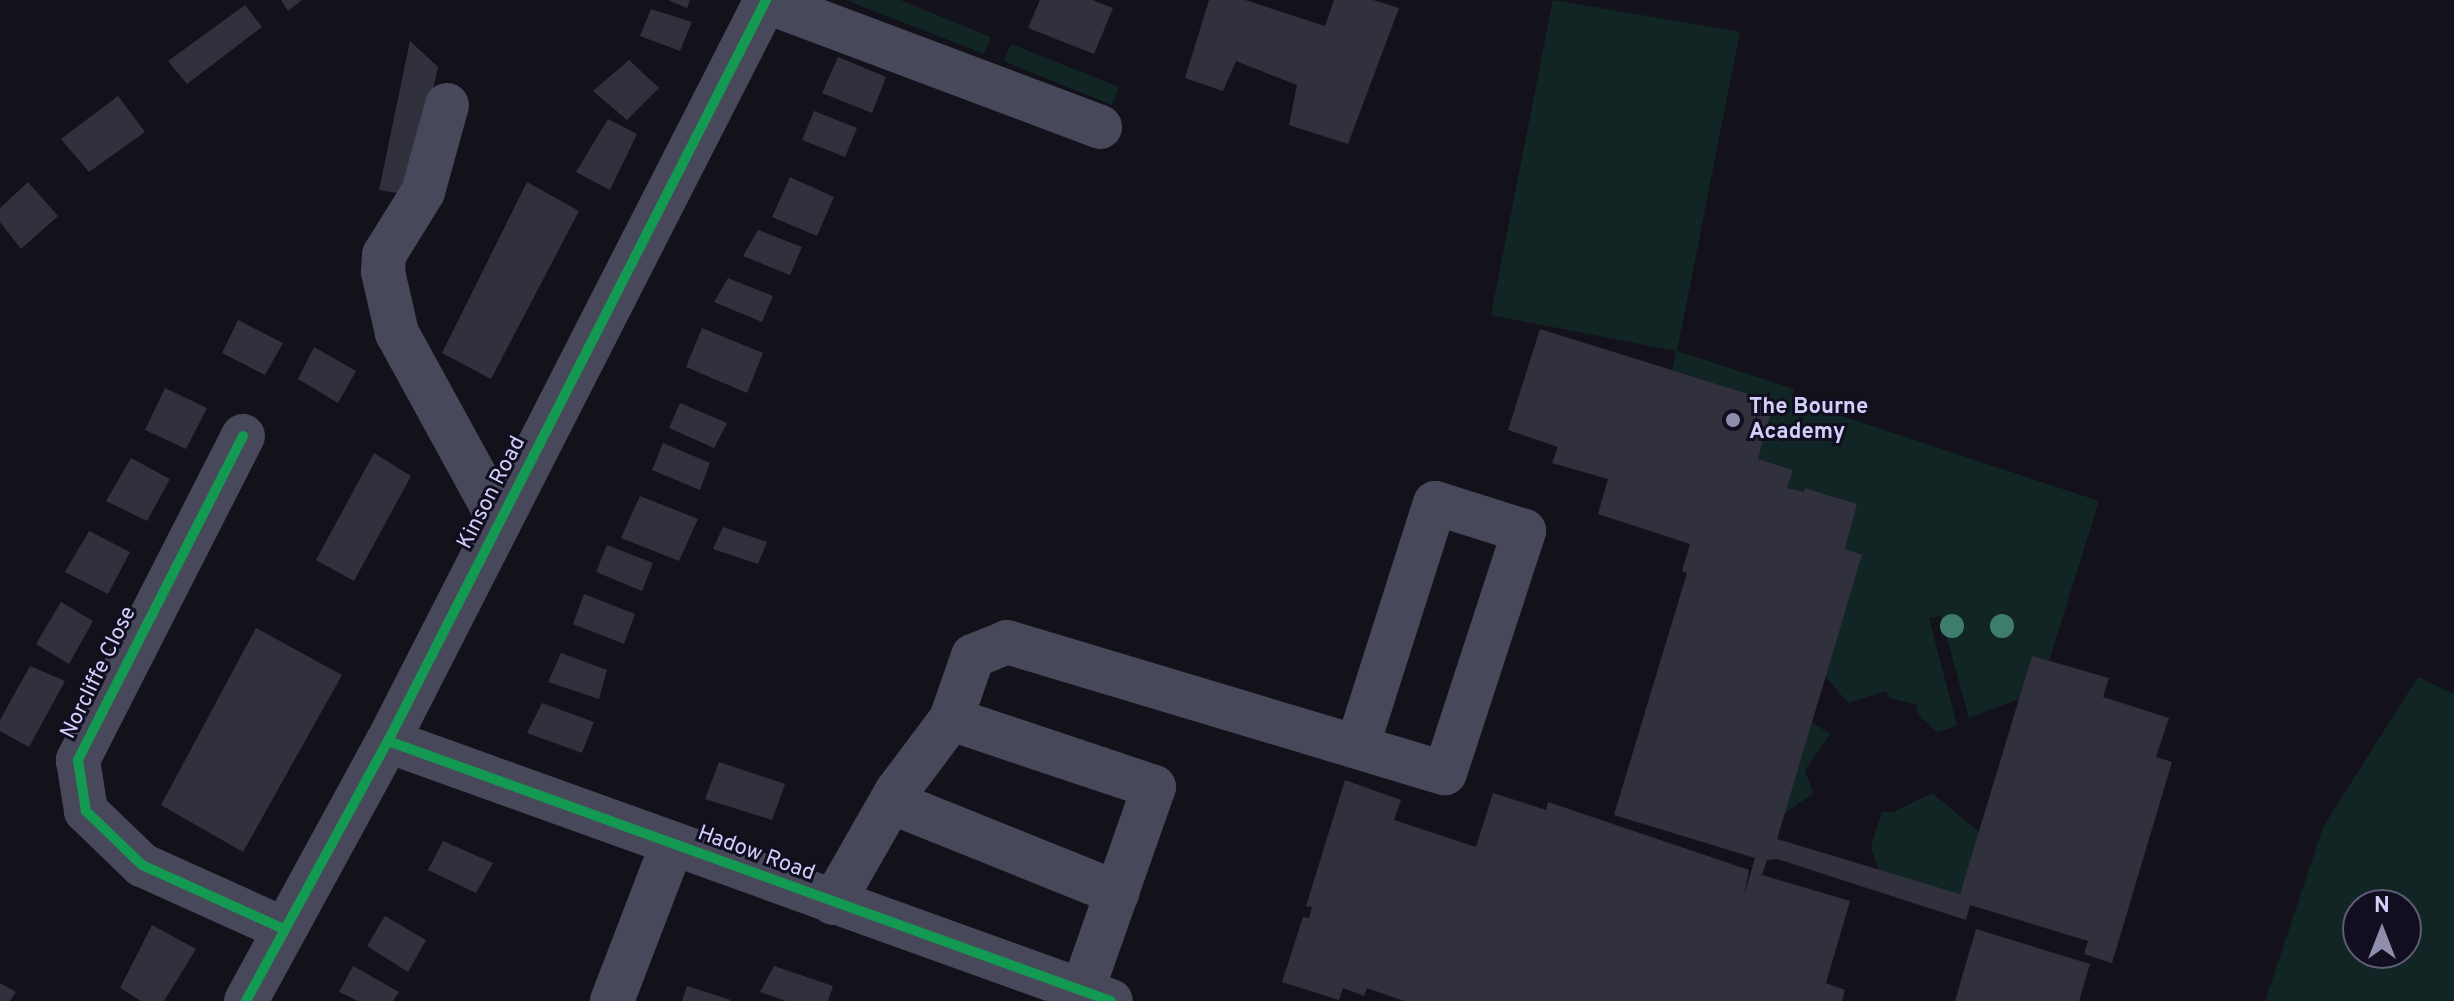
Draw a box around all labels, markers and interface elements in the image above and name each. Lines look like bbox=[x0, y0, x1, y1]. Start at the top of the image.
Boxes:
place label: The Bourne Academy bbox=[1749, 394, 1868, 446]
marker: The Bourne Academy bbox=[1724, 411, 1742, 429]
street label: Kinson Road bbox=[452, 432, 532, 554]
street label: Norcliffe Close bbox=[56, 603, 142, 743]
street label: Hadow Road bbox=[694, 821, 818, 887]
north arrow bbox=[2342, 889, 2422, 969]
text: N bbox=[2374, 893, 2390, 920]

